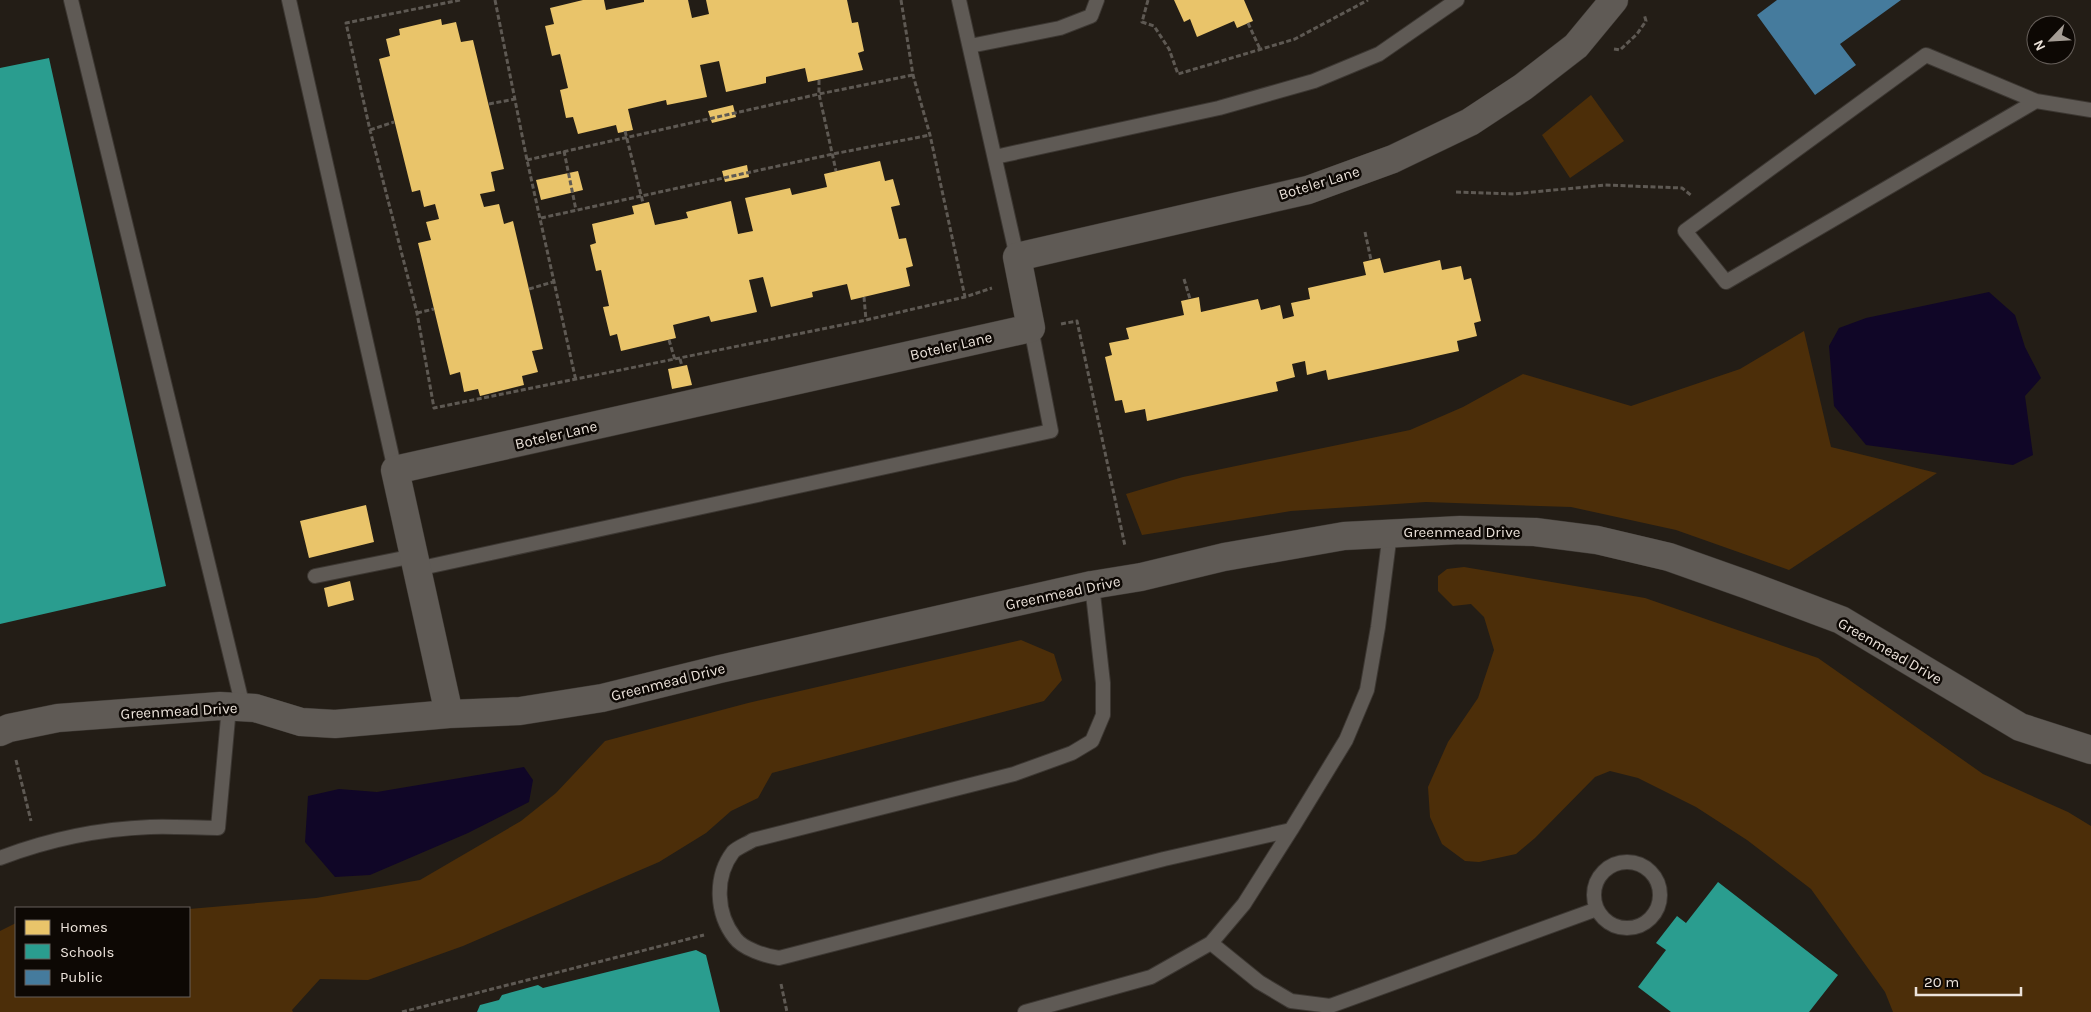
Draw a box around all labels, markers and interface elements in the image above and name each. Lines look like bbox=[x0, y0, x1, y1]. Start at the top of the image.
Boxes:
north arrow bbox=[2026, 15, 2076, 65]
text: N bbox=[2030, 37, 2049, 53]
street label: Boteler Lane bbox=[1276, 162, 1362, 204]
street label: Boteler Lane bbox=[908, 328, 994, 364]
street label: Boteler Lane bbox=[513, 417, 599, 453]
street label: Greenmead Drive bbox=[1403, 523, 1521, 541]
street label: Greenmead Drive bbox=[1004, 572, 1122, 614]
street label: Greenmead Drive bbox=[1835, 614, 1945, 688]
street label: Greenmead Drive bbox=[609, 659, 727, 705]
street label: Greenmead Drive bbox=[120, 699, 238, 723]
legend bbox=[15, 907, 190, 997]
text: Homes bbox=[60, 918, 108, 936]
text: Schools bbox=[60, 943, 114, 961]
scale bar bbox=[1916, 964, 2021, 996]
text: Public bbox=[60, 968, 103, 986]
text: 20 m bbox=[1924, 973, 1959, 991]

